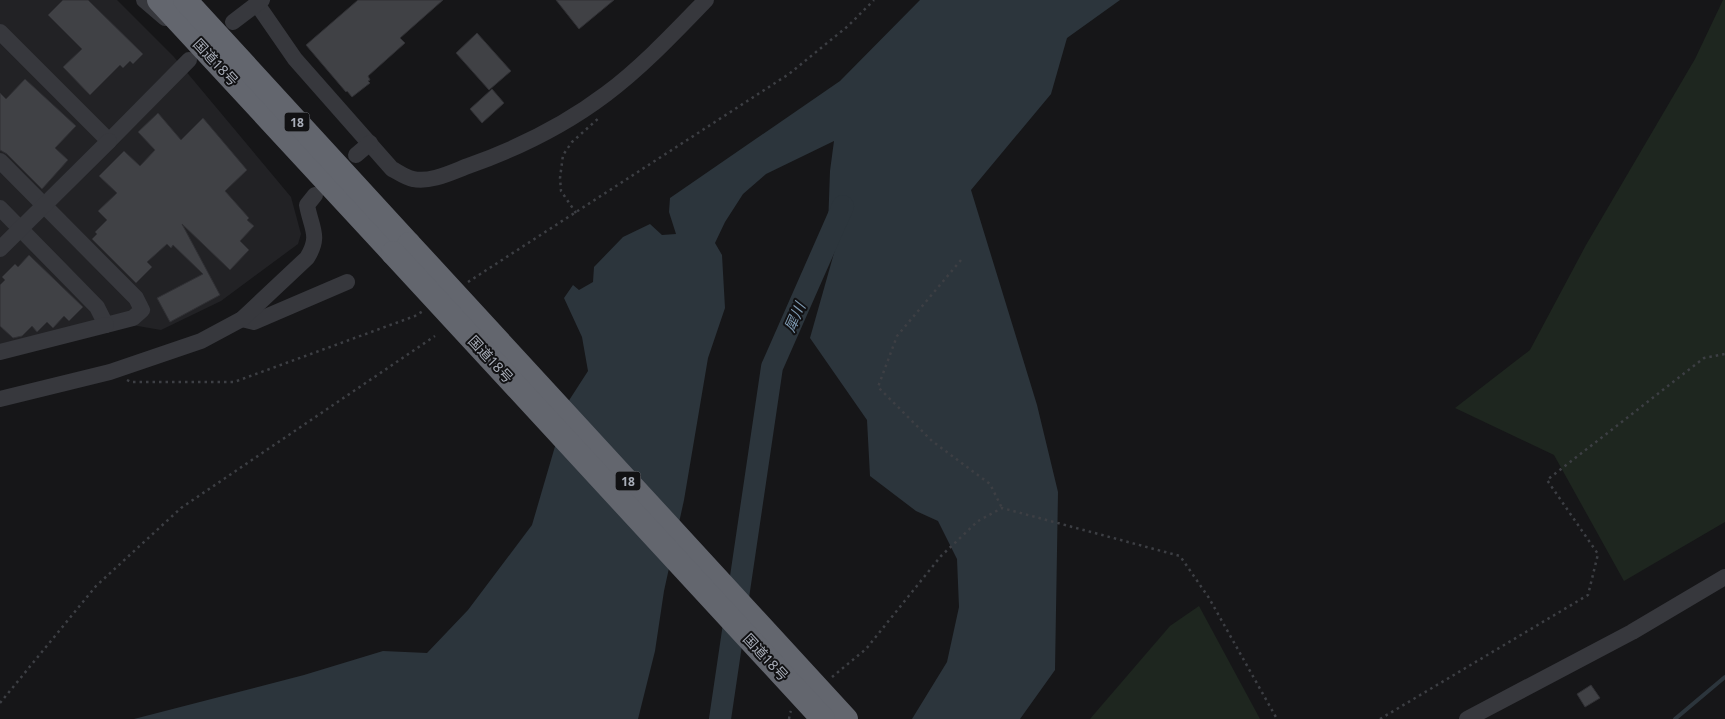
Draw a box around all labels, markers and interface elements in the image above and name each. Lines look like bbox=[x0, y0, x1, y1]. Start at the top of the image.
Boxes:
street label: 国道18号 bbox=[189, 34, 243, 90]
road number: 18 bbox=[284, 112, 310, 132]
water label: 犀川 bbox=[779, 297, 810, 335]
street label: 国道18号 bbox=[464, 331, 518, 387]
road number: 18 bbox=[616, 472, 640, 491]
street label: 国道18号 bbox=[739, 629, 793, 685]

